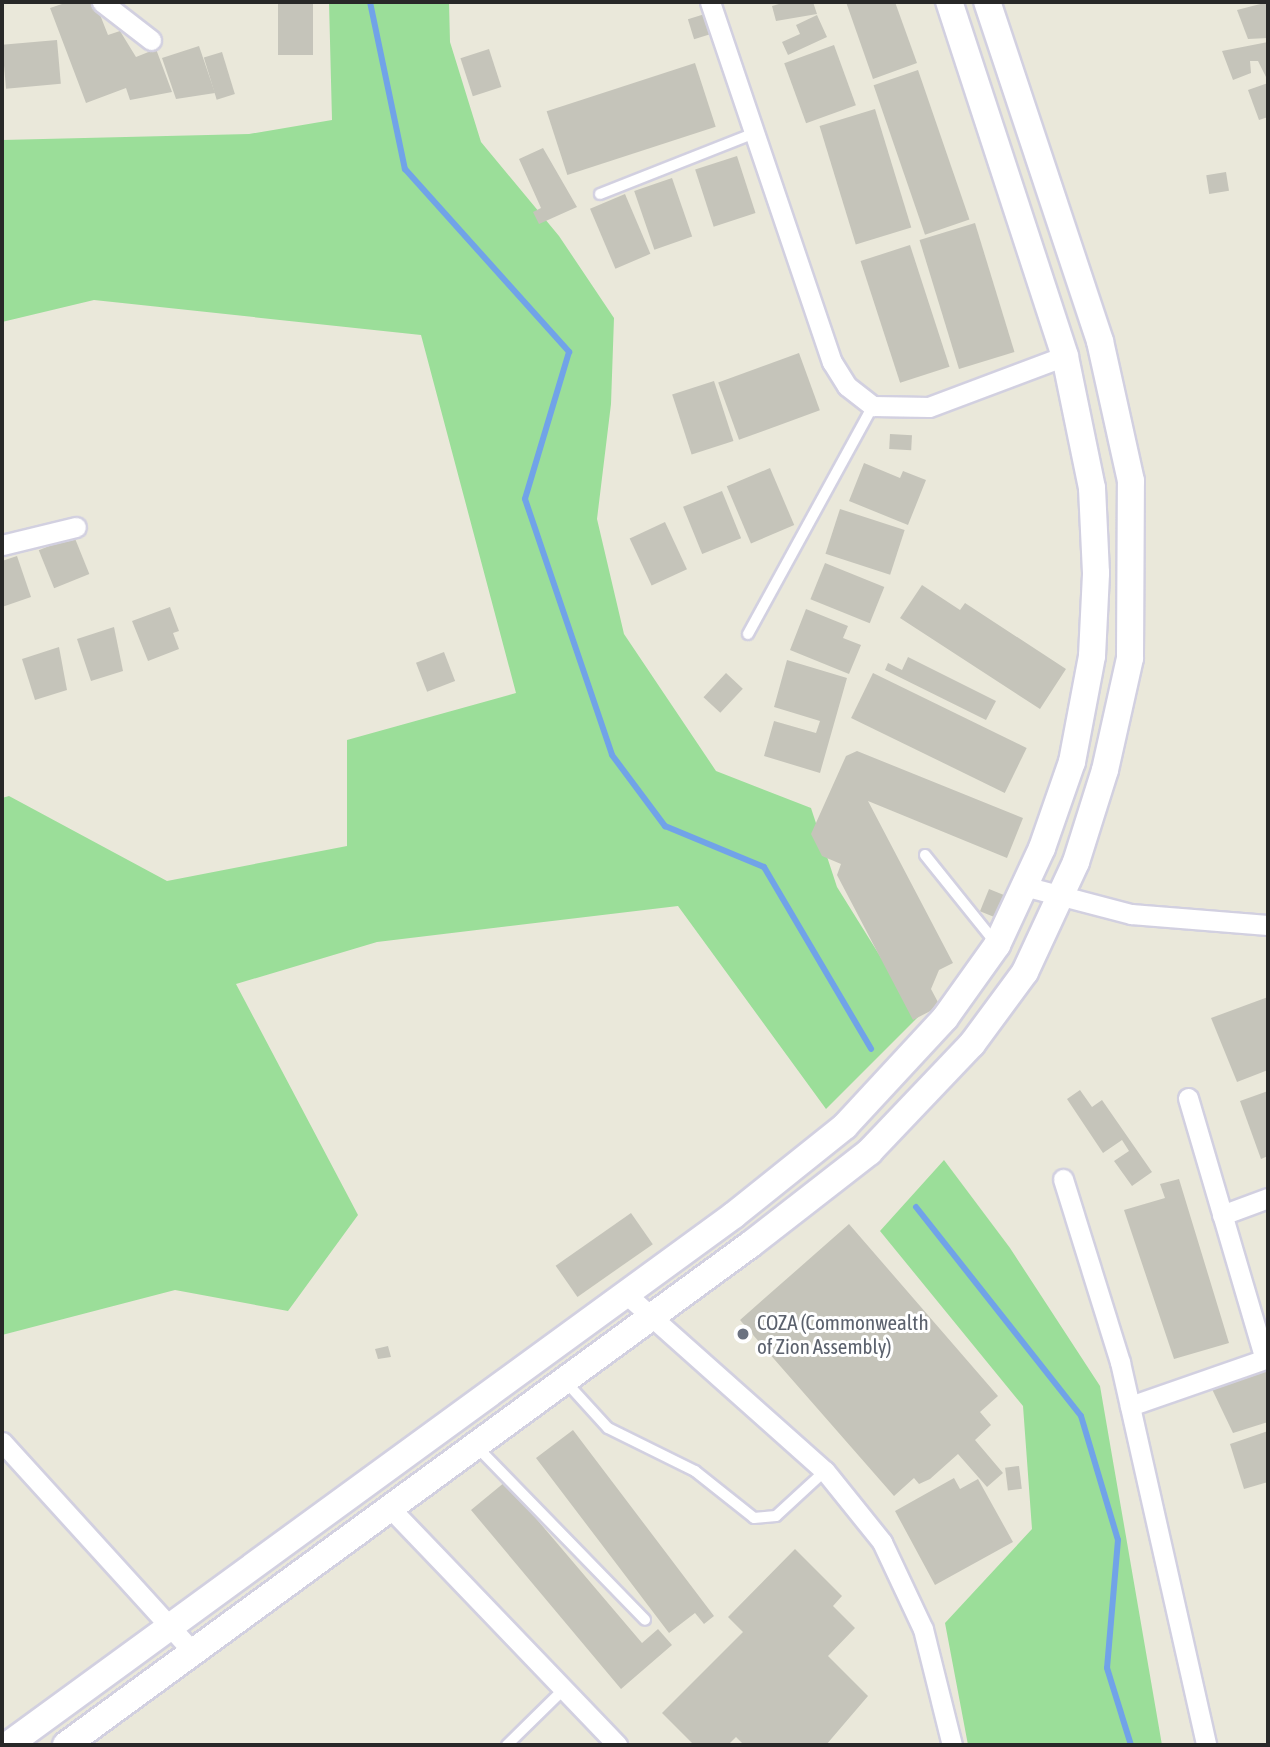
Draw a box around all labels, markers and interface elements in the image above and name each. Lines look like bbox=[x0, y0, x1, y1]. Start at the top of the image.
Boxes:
place label: COZA (Commonwealth of Zion Assembly) bbox=[757, 1309, 929, 1359]
marker: COZA (Commonwealth of Zion Assembly) bbox=[735, 1326, 751, 1342]

